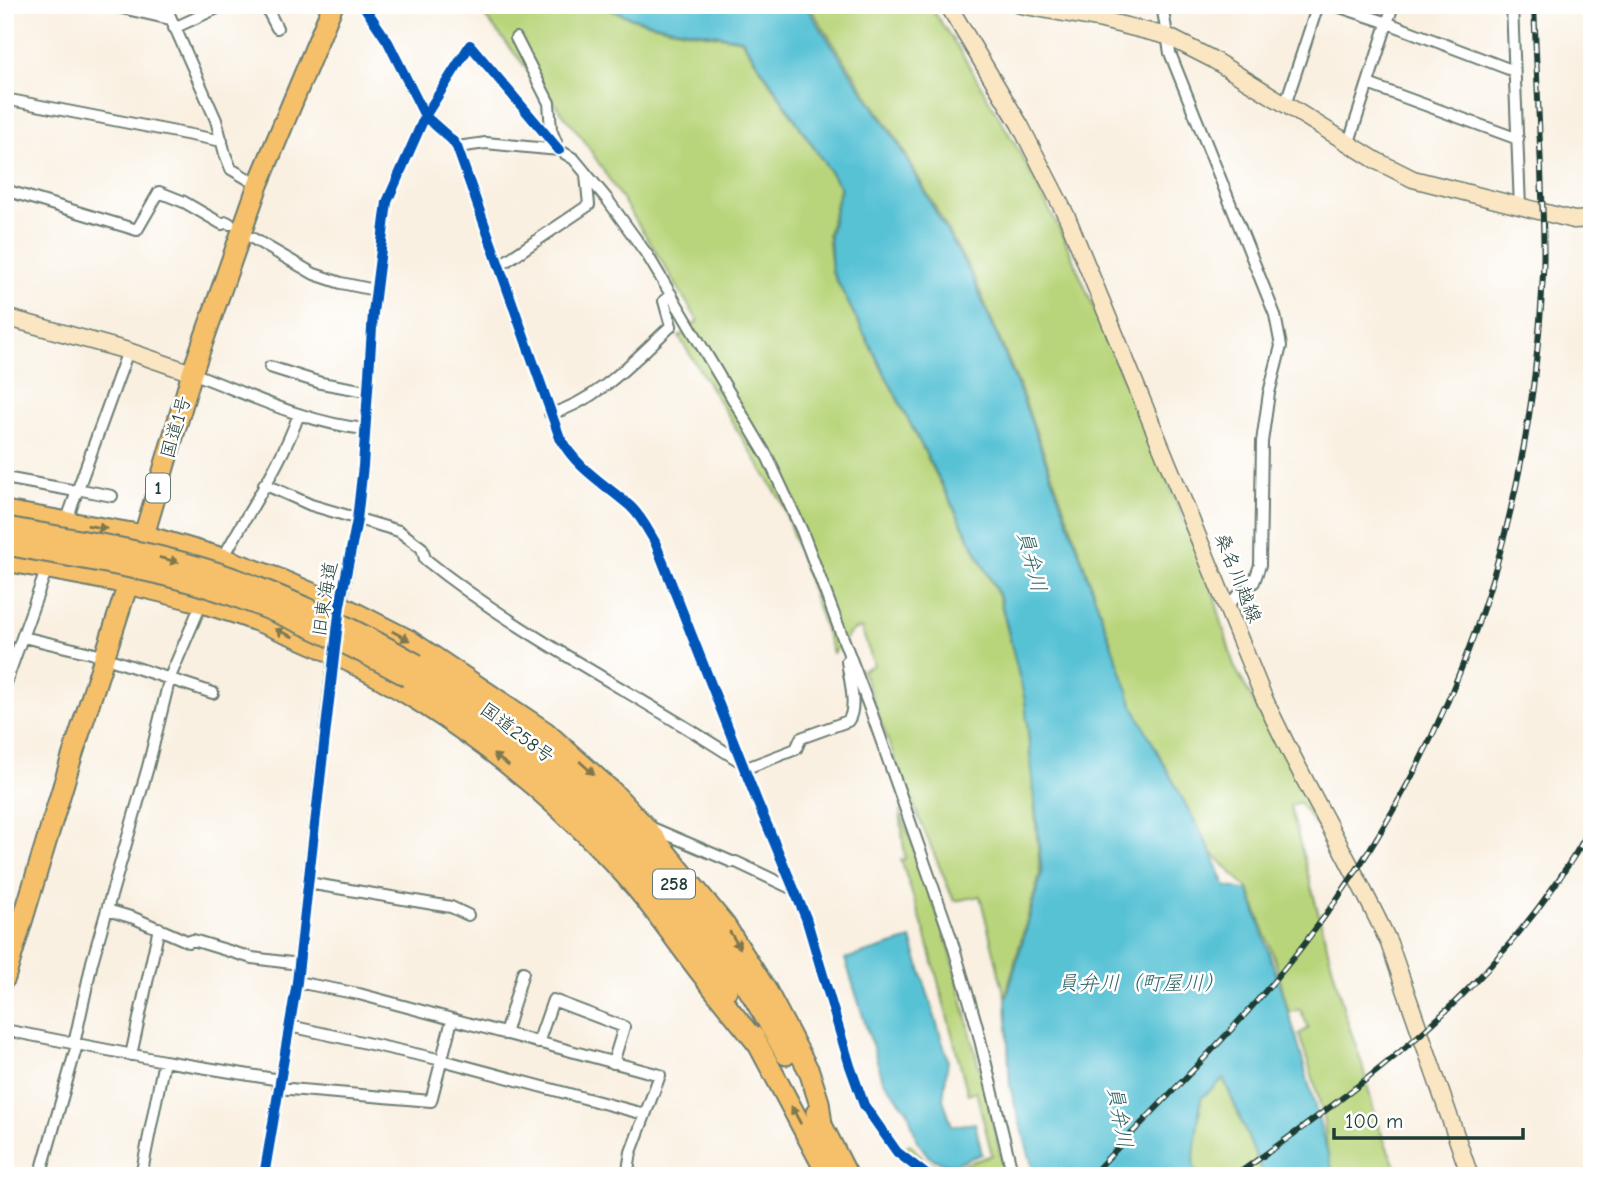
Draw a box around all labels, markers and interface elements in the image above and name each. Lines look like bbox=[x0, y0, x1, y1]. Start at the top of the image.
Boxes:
street label: 国道1号 bbox=[157, 393, 195, 461]
road number: 1 bbox=[146, 474, 170, 502]
one-way arrow bbox=[86, 522, 108, 533]
water label: 員弁川 bbox=[1013, 528, 1051, 594]
street label: 桑名川越線 bbox=[1210, 530, 1266, 626]
one-way arrow bbox=[159, 555, 181, 566]
street label: 旧東海道 bbox=[308, 560, 342, 638]
one-way arrow bbox=[274, 627, 294, 639]
one-way arrow bbox=[392, 630, 412, 642]
street label: 国道258号 bbox=[476, 698, 558, 768]
one-way arrow bbox=[492, 753, 510, 767]
one-way arrow bbox=[578, 760, 595, 775]
road number: 258 bbox=[653, 870, 695, 898]
one-way arrow bbox=[728, 930, 741, 949]
water label: 員弁川（町屋川） bbox=[1057, 971, 1225, 995]
water label: 員弁川 bbox=[1103, 1084, 1137, 1150]
scale bar bbox=[1334, 1097, 1524, 1141]
one-way arrow bbox=[791, 1105, 803, 1125]
text: 100 m bbox=[1345, 1109, 1403, 1133]

